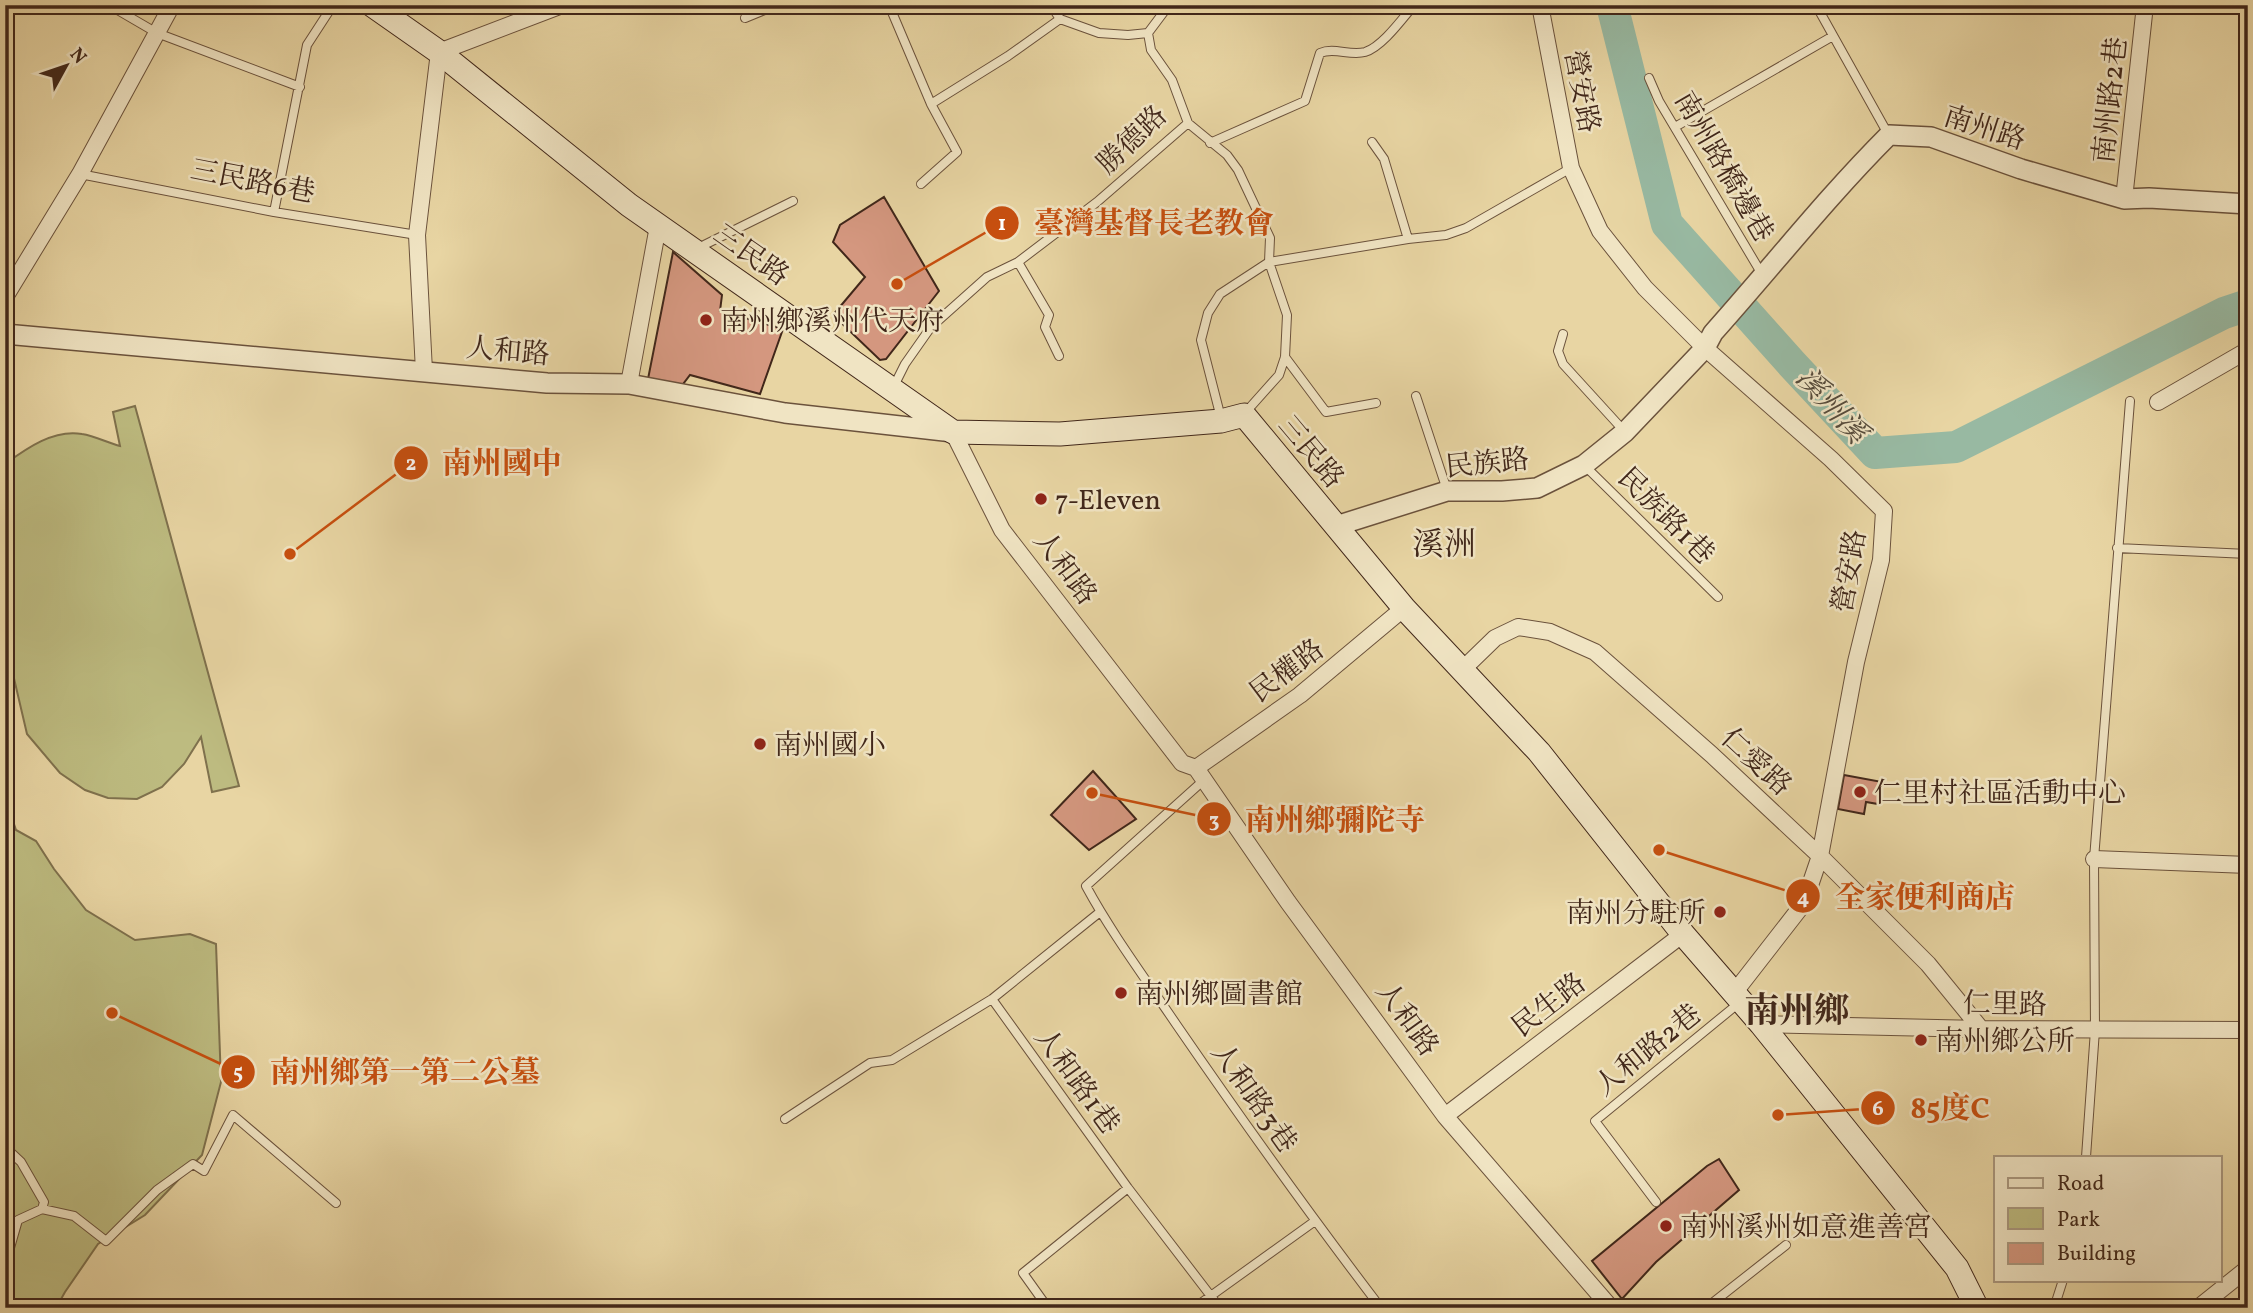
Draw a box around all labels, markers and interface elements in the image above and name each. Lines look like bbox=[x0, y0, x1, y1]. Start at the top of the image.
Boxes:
north arrow bbox=[32, 32, 102, 102]
street label: 南州路2巷 bbox=[2085, 35, 2138, 165]
text: N bbox=[63, 43, 92, 70]
street label: 營安路 bbox=[1553, 47, 1608, 136]
street label: 南州路橋邊巷 bbox=[1664, 85, 1782, 250]
street label: 勝德路 bbox=[1089, 98, 1177, 184]
street label: 南州路 bbox=[1938, 98, 2030, 161]
street label: 三民路6巷 bbox=[187, 151, 318, 214]
callout: 臺灣基督長老教會 bbox=[985, 197, 1288, 248]
text: 臺灣基督長老教會 bbox=[1034, 204, 1274, 246]
text: 1 bbox=[998, 210, 1006, 239]
street label: 三民路 bbox=[705, 216, 796, 296]
place label: 南州鄉溪州代天府 bbox=[720, 303, 944, 342]
marker: 南州鄉溪州代天府 bbox=[698, 312, 714, 328]
street label: 人和路 bbox=[464, 329, 551, 376]
water label: 溪州溪 bbox=[1785, 359, 1878, 456]
street label: 三民路 bbox=[1268, 408, 1352, 497]
callout: 南州國中 bbox=[393, 437, 576, 488]
street label: 民族路 bbox=[1443, 441, 1531, 488]
text: 南州國中 bbox=[442, 444, 562, 486]
text: 2 bbox=[406, 450, 416, 479]
street label: 民族路1巷 bbox=[1608, 460, 1722, 574]
place label: 7-Eleven bbox=[1055, 482, 1161, 521]
marker: 7-Eleven bbox=[1033, 491, 1049, 507]
street label: 人和路 bbox=[1023, 523, 1105, 614]
district label: 溪洲 bbox=[1412, 525, 1476, 569]
street label: 營安路 bbox=[1824, 527, 1877, 616]
street label: 民權路 bbox=[1242, 631, 1333, 713]
street label: 仁愛路 bbox=[1711, 720, 1799, 806]
place label: 南州國小 bbox=[774, 727, 886, 766]
marker: 南州國小 bbox=[752, 736, 768, 752]
place label: 仁里村社區活動中心 bbox=[1874, 775, 2126, 814]
marker: 仁里村社區活動中心 bbox=[1852, 784, 1868, 800]
callout: 南州鄉彌陀寺 bbox=[1196, 794, 1439, 845]
text: 南州鄉彌陀寺 bbox=[1245, 801, 1425, 843]
text: 3 bbox=[1209, 807, 1219, 836]
callout: 全家便利商店 bbox=[1786, 871, 2029, 922]
text: 全家便利商店 bbox=[1835, 878, 2015, 920]
text: 4 bbox=[1797, 884, 1810, 913]
place label: 南州分駐所 bbox=[1566, 895, 1706, 934]
marker: 南州分駐所 bbox=[1712, 904, 1728, 920]
street label: 民生路 bbox=[1504, 965, 1595, 1047]
street label: 人和路 bbox=[1366, 974, 1446, 1065]
place label: 南州鄉圖書館 bbox=[1135, 976, 1303, 1015]
marker: 南州鄉圖書館 bbox=[1113, 985, 1129, 1001]
street label: 仁里路 bbox=[1963, 985, 2047, 1026]
district label: 南州鄉 bbox=[1744, 989, 1850, 1037]
street label: 人和路2巷 bbox=[1587, 996, 1710, 1106]
street label: 人和路1巷 bbox=[1024, 1020, 1128, 1143]
place label: 南州鄉公所 bbox=[1935, 1023, 2075, 1062]
marker: 南州鄉公所 bbox=[1913, 1032, 1929, 1048]
street label: 人和路3巷 bbox=[1201, 1035, 1305, 1161]
callout: 南州鄉第一第二公墓 bbox=[221, 1046, 554, 1097]
text: 南州鄉第一第二公墓 bbox=[270, 1053, 540, 1095]
text: 5 bbox=[233, 1059, 243, 1088]
callout: 85度C bbox=[1861, 1082, 2003, 1133]
text: 85度C bbox=[1910, 1089, 1990, 1131]
text: 6 bbox=[1872, 1095, 1884, 1124]
legend bbox=[1994, 1156, 2222, 1282]
text: Road bbox=[2057, 1170, 2104, 1199]
text: Park bbox=[2057, 1206, 2100, 1235]
place label: 南州溪州如意進善宮 bbox=[1680, 1209, 1932, 1248]
marker: 南州溪州如意進善宮 bbox=[1658, 1218, 1674, 1234]
text: Building bbox=[2057, 1240, 2136, 1269]

